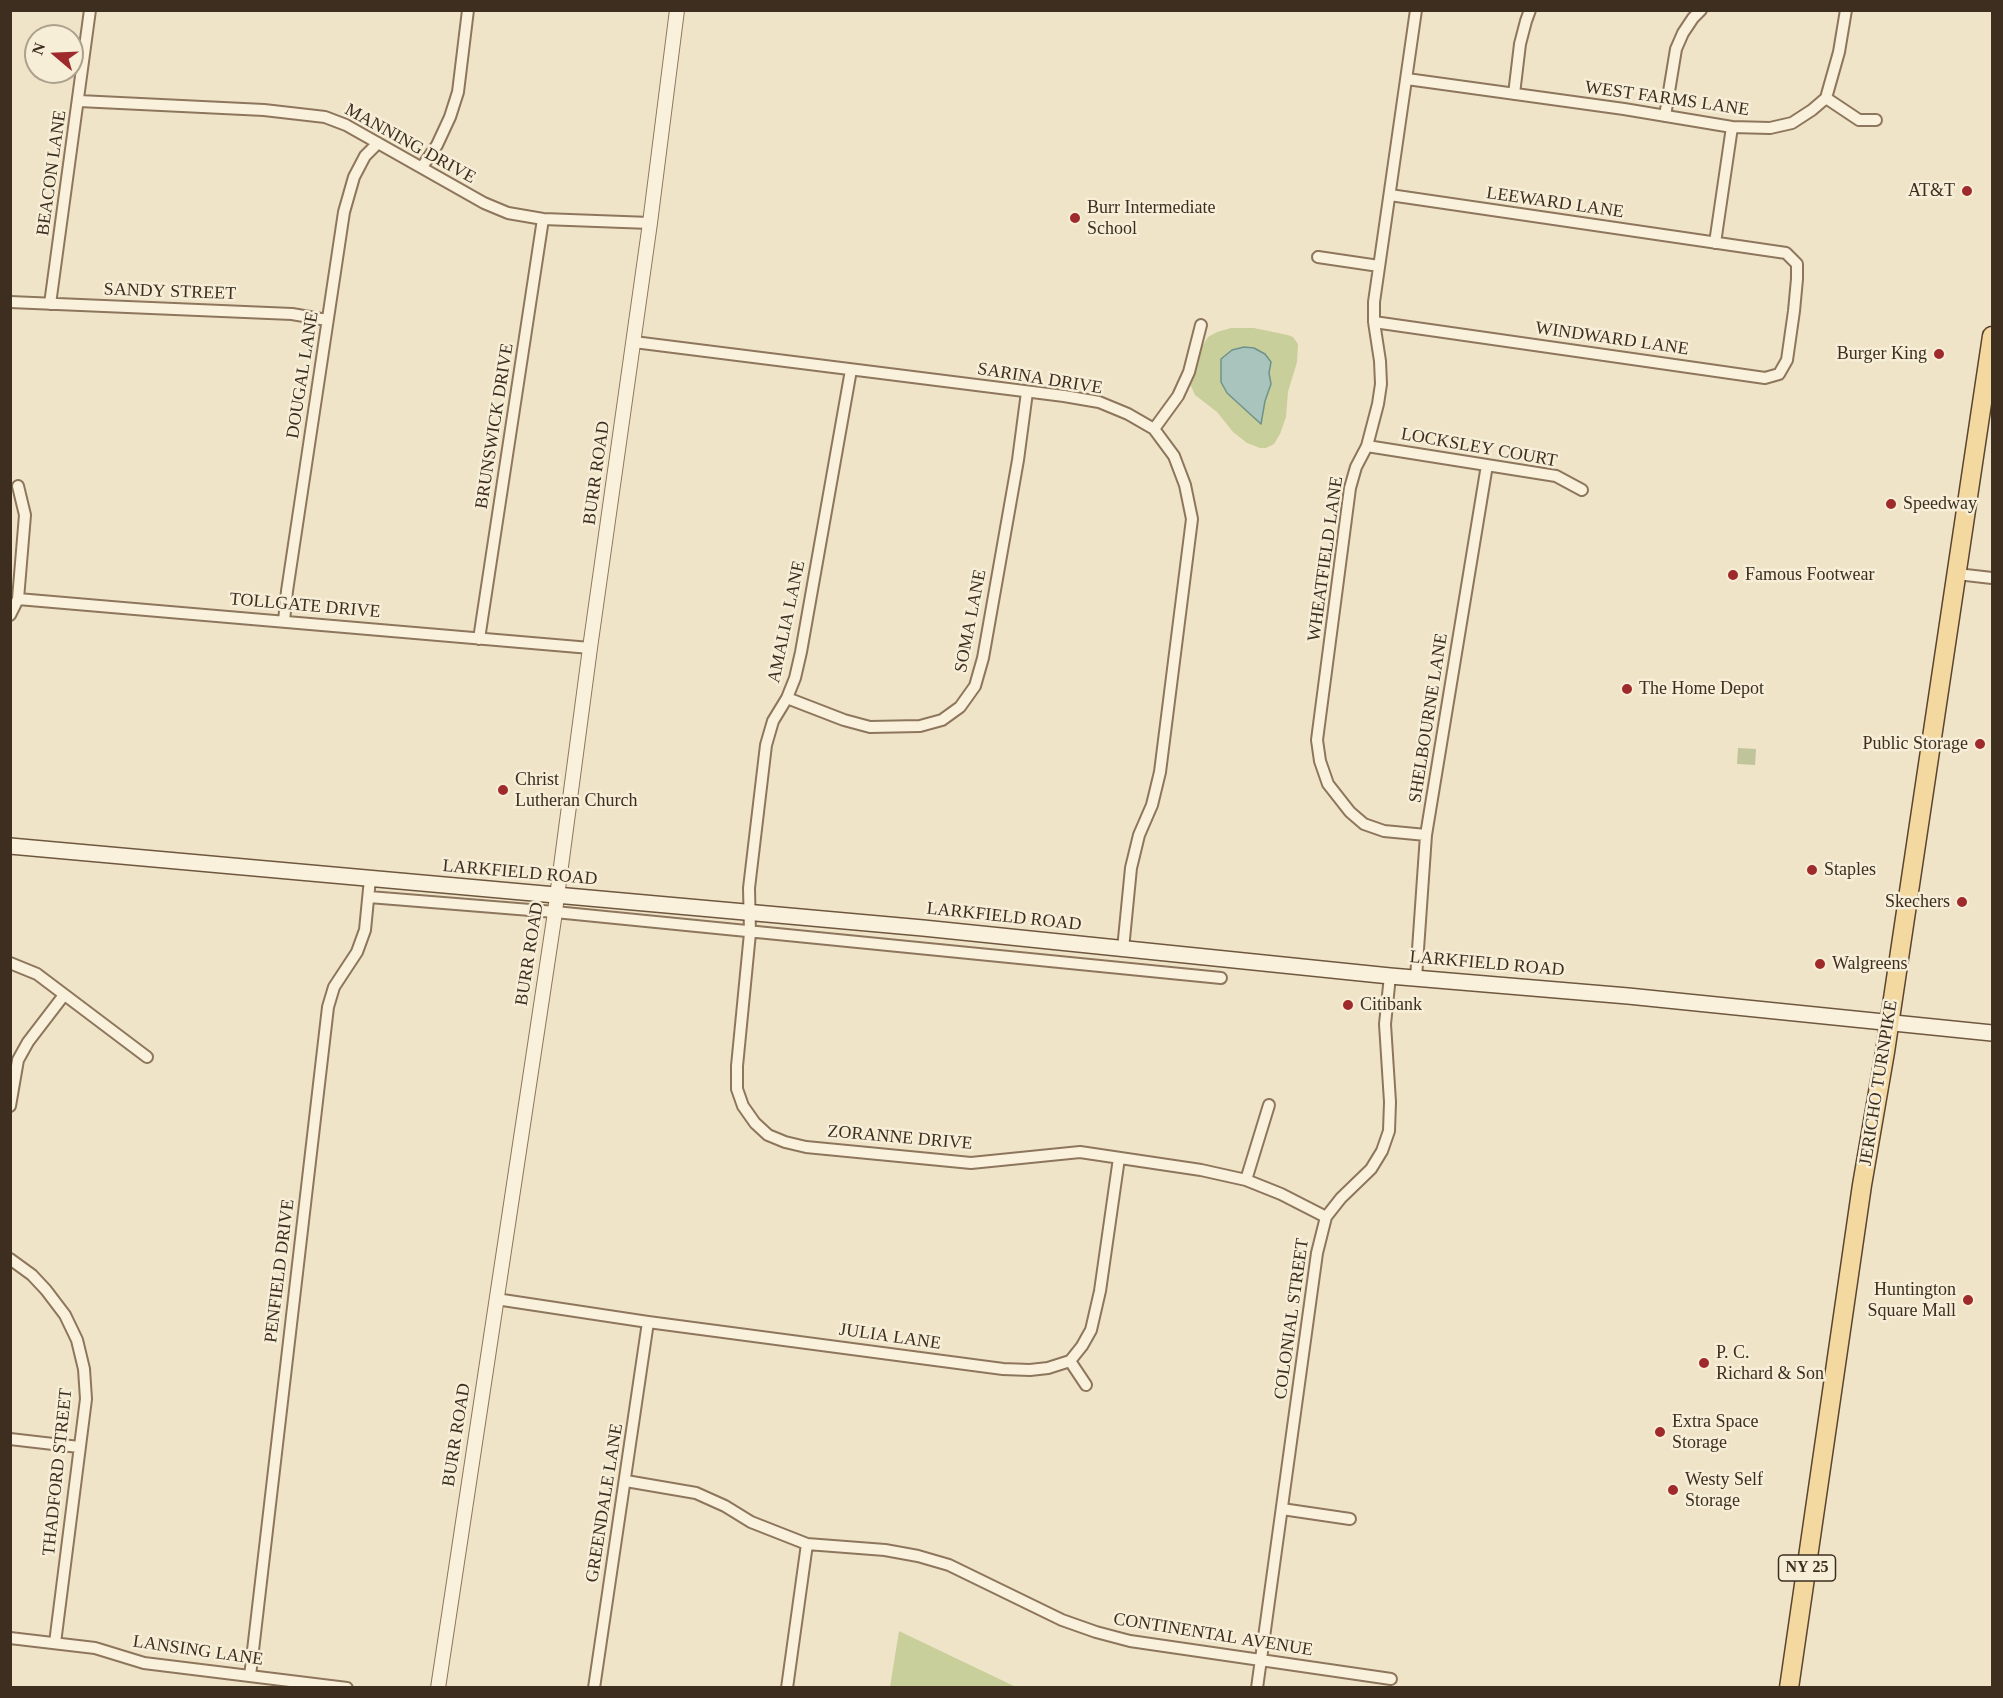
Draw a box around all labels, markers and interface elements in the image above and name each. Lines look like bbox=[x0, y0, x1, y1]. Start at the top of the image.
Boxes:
north arrow bbox=[24, 24, 84, 84]
text: N bbox=[28, 40, 48, 57]
street label: WEST FARMS LANE bbox=[1583, 77, 1751, 121]
street label: MANNING DRIVE bbox=[341, 99, 479, 189]
street label: BEACON LANE bbox=[33, 109, 71, 237]
place label: AT&T bbox=[1908, 180, 1955, 202]
street label: LEEWARD LANE bbox=[1485, 183, 1625, 223]
marker: AT&T bbox=[1960, 184, 1974, 198]
place label: Burr Intermediate School bbox=[1087, 197, 1215, 240]
marker: Burr Intermediate School bbox=[1068, 211, 1082, 225]
street label: SANDY STREET bbox=[103, 279, 237, 305]
street label: DOUGAL LANE bbox=[282, 310, 324, 440]
street label: WINDWARD LANE bbox=[1534, 318, 1690, 360]
street label: BRUNSWICK DRIVE bbox=[471, 342, 519, 510]
place label: Burger King bbox=[1837, 343, 1927, 365]
marker: Burger King bbox=[1932, 347, 1946, 361]
street label: SARINA DRIVE bbox=[976, 358, 1104, 400]
street label: BURR ROAD bbox=[579, 420, 615, 526]
street label: LOCKSLEY COURT bbox=[1399, 424, 1559, 472]
street label: WHEATFIELD LANE bbox=[1304, 475, 1348, 643]
place label: Speedway bbox=[1903, 493, 1977, 515]
marker: Speedway bbox=[1884, 497, 1898, 511]
street label: AMALIA LANE bbox=[763, 559, 811, 685]
place label: Famous Footwear bbox=[1745, 564, 1874, 586]
street label: SOMA LANE bbox=[950, 568, 992, 674]
marker: Famous Footwear bbox=[1726, 568, 1740, 582]
street label: TOLLGATE DRIVE bbox=[229, 589, 381, 623]
street label: SHELBOURNE LANE bbox=[1405, 632, 1453, 804]
place label: The Home Depot bbox=[1639, 678, 1764, 700]
marker: The Home Depot bbox=[1620, 682, 1634, 696]
place label: Public Storage bbox=[1863, 733, 1968, 755]
marker: Public Storage bbox=[1973, 737, 1987, 751]
place label: Christ Lutheran Church bbox=[515, 769, 637, 812]
marker: Christ Lutheran Church bbox=[496, 783, 510, 797]
street label: LARKFIELD ROAD bbox=[442, 855, 598, 891]
place label: Staples bbox=[1824, 859, 1876, 881]
marker: Staples bbox=[1805, 863, 1819, 877]
place label: Skechers bbox=[1885, 891, 1950, 913]
marker: Skechers bbox=[1955, 895, 1969, 909]
street label: LARKFIELD ROAD bbox=[926, 898, 1082, 936]
street label: BURR ROAD bbox=[511, 901, 549, 1007]
street label: LARKFIELD ROAD bbox=[1409, 946, 1565, 982]
place label: Walgreens bbox=[1832, 953, 1908, 975]
marker: Walgreens bbox=[1813, 957, 1827, 971]
place label: Citibank bbox=[1360, 994, 1422, 1016]
marker: Citibank bbox=[1341, 998, 1355, 1012]
street label: JERICHO TURNPIKE bbox=[1855, 999, 1903, 1167]
street label: ZORANNE DRIVE bbox=[827, 1121, 973, 1155]
street label: PENFIELD DRIVE bbox=[260, 1198, 300, 1344]
street label: COLONIAL STREET bbox=[1270, 1237, 1314, 1401]
place label: Huntington Square Mall bbox=[1868, 1279, 1956, 1322]
marker: Huntington Square Mall bbox=[1961, 1293, 1975, 1307]
street label: JULIA LANE bbox=[838, 1319, 942, 1355]
place label: P. C. Richard & Son bbox=[1716, 1342, 1824, 1384]
marker: P. C. Richard & Son bbox=[1697, 1356, 1711, 1370]
street label: BURR ROAD bbox=[438, 1382, 476, 1488]
street label: THADFORD STREET bbox=[38, 1387, 78, 1557]
place label: Extra Space Storage bbox=[1672, 1411, 1758, 1454]
street label: GREENDALE LANE bbox=[582, 1422, 628, 1584]
marker: Extra Space Storage bbox=[1653, 1425, 1667, 1439]
place label: Westy Self Storage bbox=[1685, 1469, 1763, 1512]
marker: Westy Self Storage bbox=[1666, 1483, 1680, 1497]
road number: NY 25 bbox=[1778, 1555, 1836, 1581]
street label: CONTINENTAL AVENUE bbox=[1112, 1609, 1314, 1661]
street label: LANSING LANE bbox=[131, 1631, 265, 1671]

